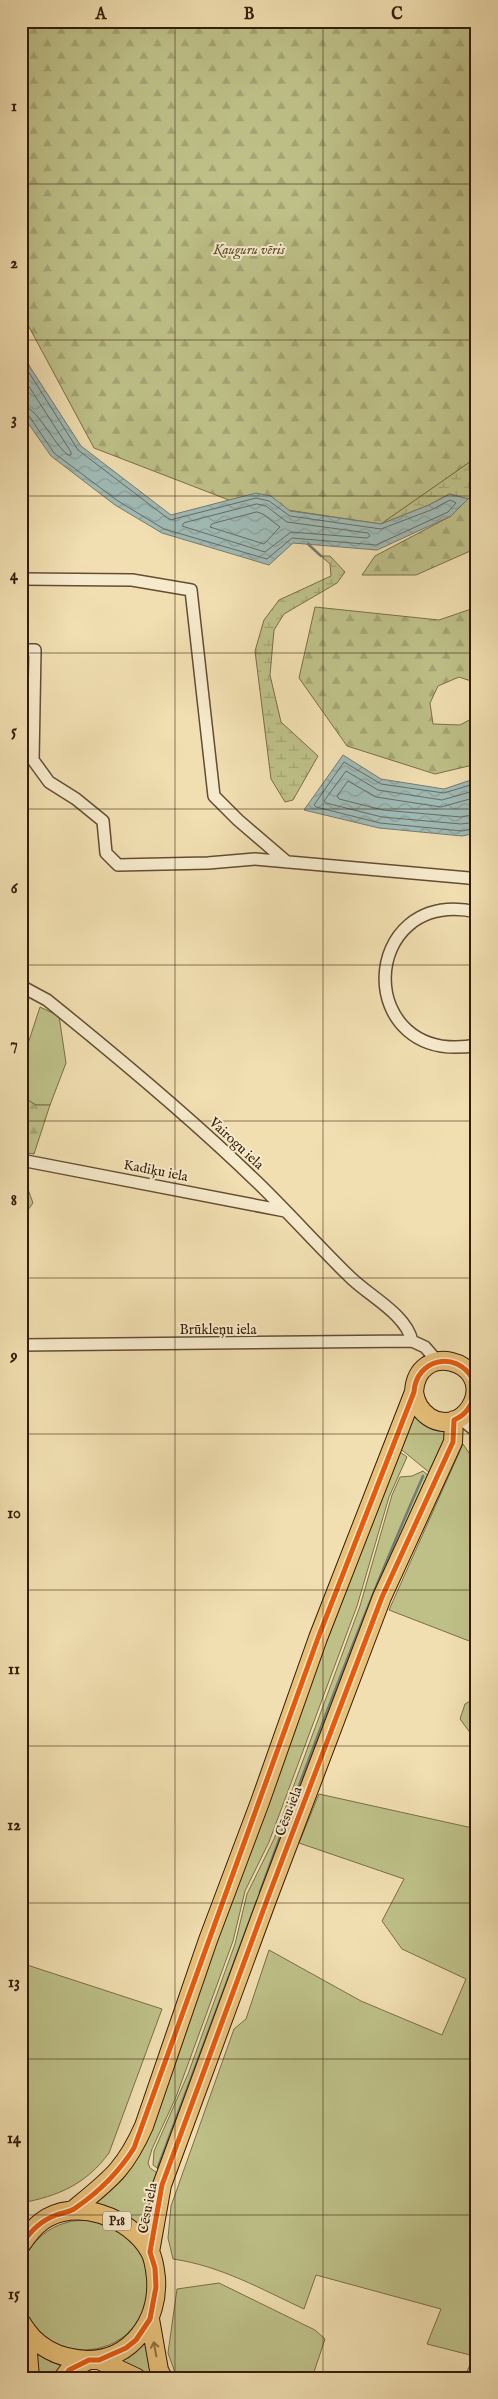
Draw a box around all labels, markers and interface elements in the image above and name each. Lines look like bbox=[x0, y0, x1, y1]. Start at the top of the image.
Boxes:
text: A bbox=[95, 5, 108, 25]
text: B bbox=[244, 5, 255, 25]
text: C bbox=[391, 5, 403, 25]
text: 1 bbox=[11, 97, 17, 117]
park label: Kauguru vēris bbox=[212, 241, 286, 260]
text: 2 bbox=[10, 254, 18, 274]
text: 3 bbox=[11, 410, 17, 430]
text: 4 bbox=[10, 566, 19, 586]
text: 5 bbox=[11, 722, 17, 742]
text: 6 bbox=[11, 879, 19, 899]
text: 7 bbox=[10, 1035, 18, 1055]
street label: Vairogu iela bbox=[204, 1113, 268, 1174]
street label: Kadiķu iela bbox=[122, 1156, 190, 1186]
text: 8 bbox=[11, 1191, 17, 1211]
street label: Brūkleņu iela bbox=[179, 1321, 257, 1339]
text: 9 bbox=[10, 1347, 18, 1367]
text: 10 bbox=[7, 1504, 21, 1524]
text: 11 bbox=[8, 1660, 20, 1680]
street label: Cēsu iela bbox=[271, 1783, 307, 1839]
text: 12 bbox=[7, 1816, 21, 1836]
text: 13 bbox=[8, 1973, 20, 1993]
text: 14 bbox=[7, 2129, 22, 2149]
street label: Cēsu iela bbox=[134, 2180, 162, 2235]
road number: P18 bbox=[103, 2212, 131, 2230]
text: 15 bbox=[8, 2285, 20, 2305]
one-way arrow bbox=[149, 2341, 159, 2357]

